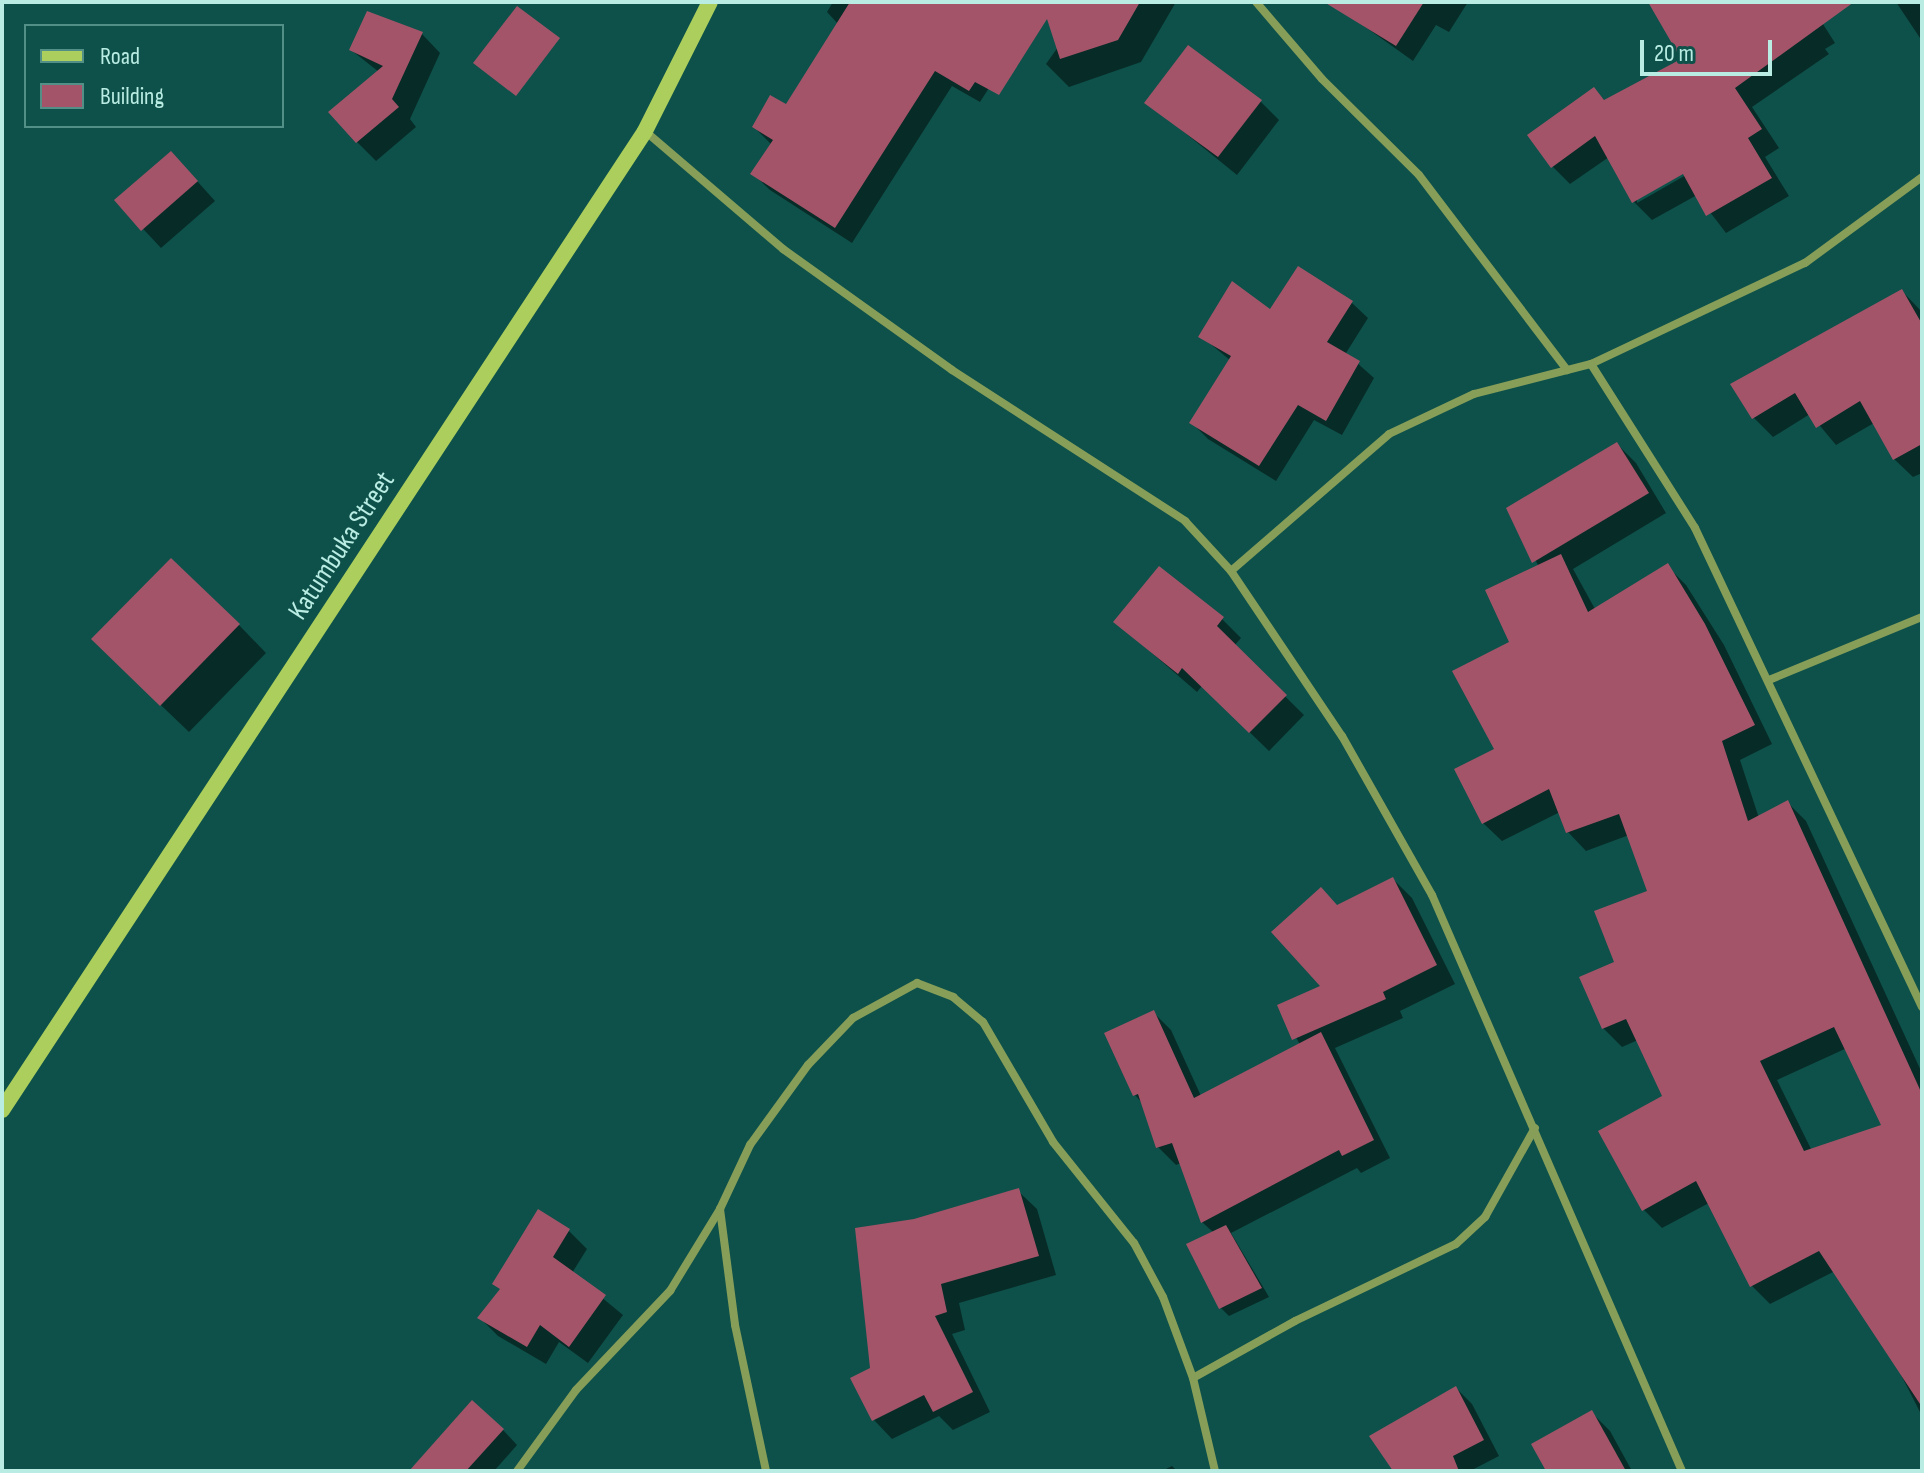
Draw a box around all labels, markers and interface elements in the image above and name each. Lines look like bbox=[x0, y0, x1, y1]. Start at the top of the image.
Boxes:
legend bbox=[24, 24, 284, 128]
scale bar bbox=[1644, 24, 1776, 74]
text: 20 m bbox=[1654, 39, 1694, 68]
text: Road bbox=[100, 42, 140, 71]
text: Building bbox=[100, 82, 164, 111]
street label: Katumbuka Street bbox=[282, 466, 402, 626]

